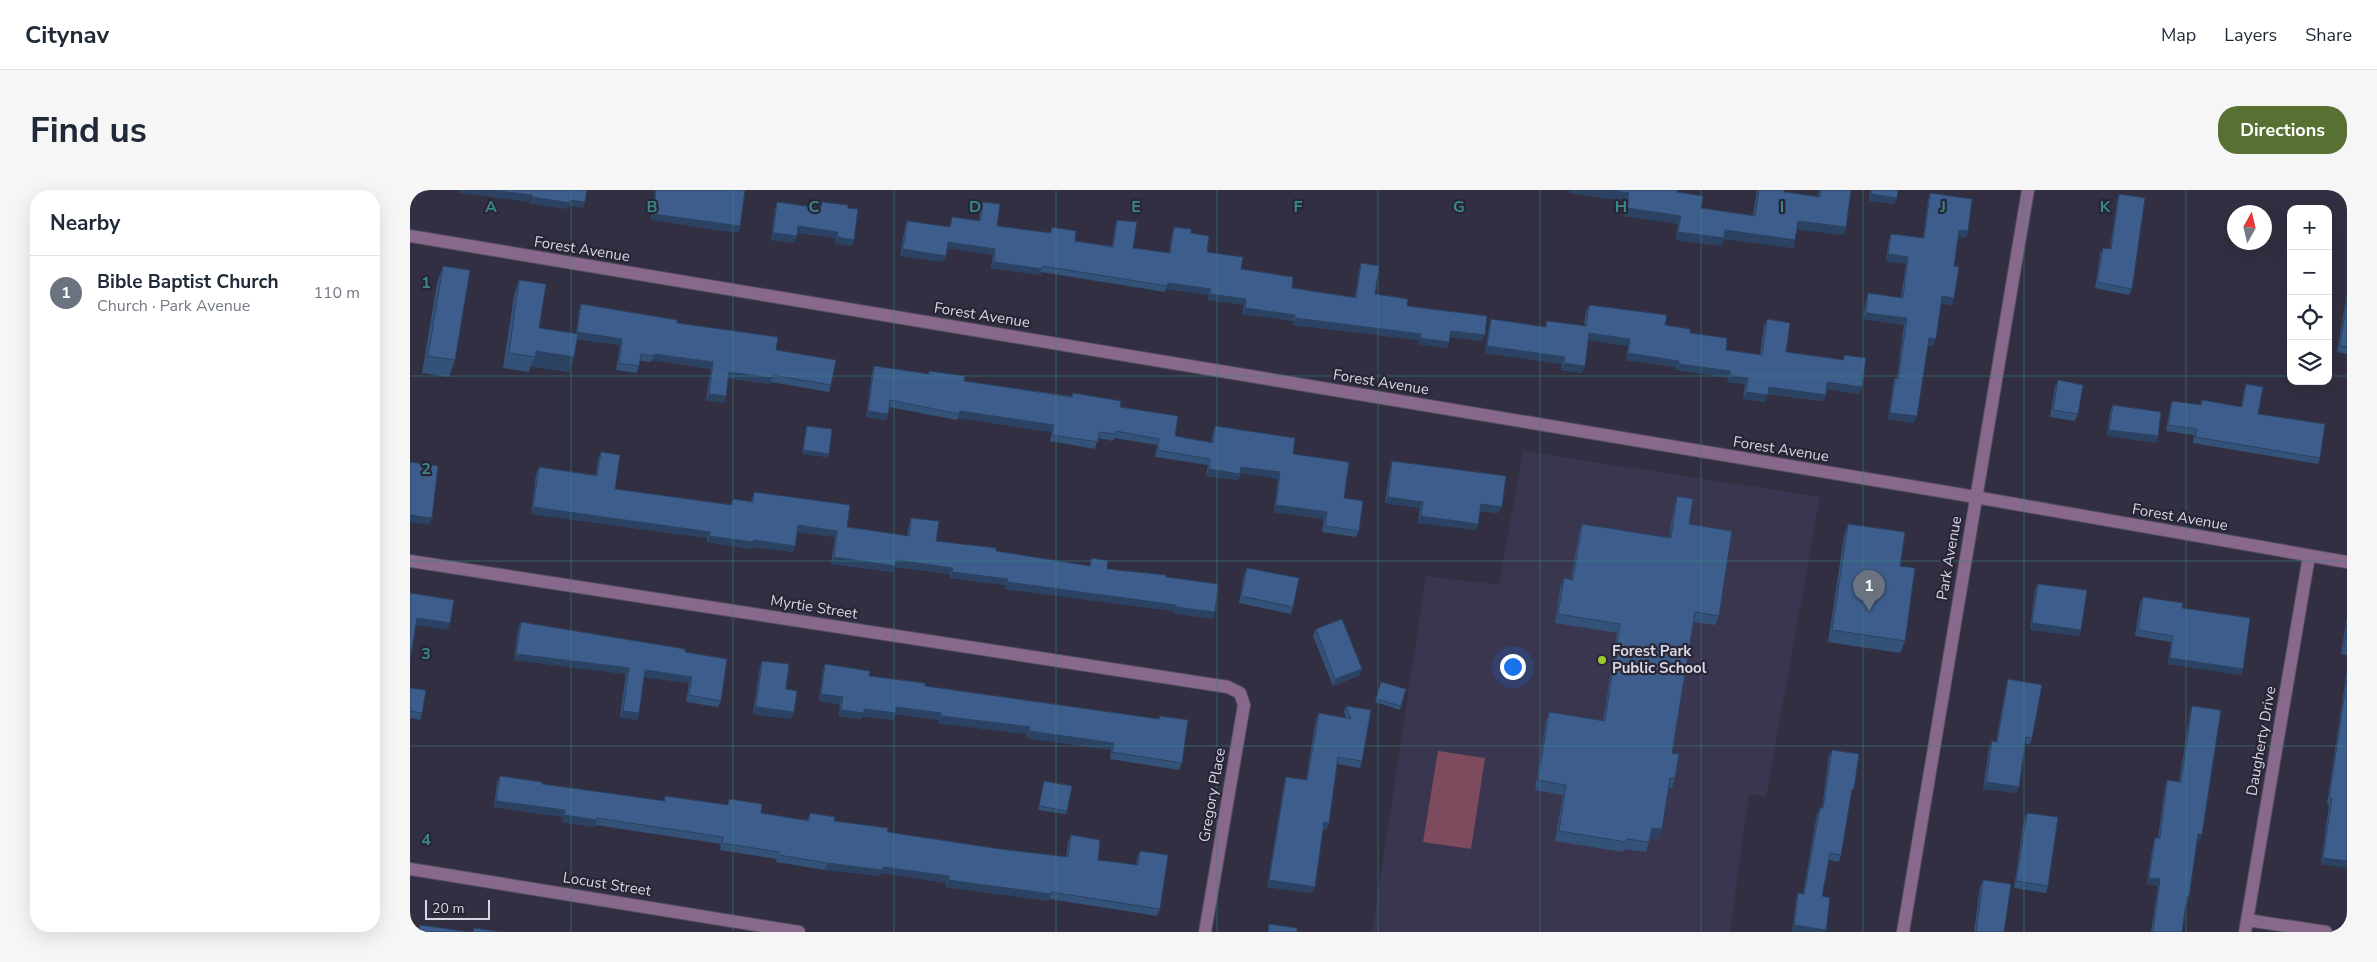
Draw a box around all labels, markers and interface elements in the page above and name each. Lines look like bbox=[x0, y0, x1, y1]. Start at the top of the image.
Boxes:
text: Citynav bbox=[25, 19, 109, 51]
text: Map bbox=[2161, 23, 2196, 47]
text: Layers bbox=[2224, 23, 2277, 47]
text: Share bbox=[2305, 23, 2352, 47]
button: Directions bbox=[2218, 106, 2347, 154]
text: Find us bbox=[30, 107, 147, 154]
text: A bbox=[485, 196, 497, 218]
text: B bbox=[646, 196, 658, 218]
text: C bbox=[809, 196, 820, 218]
text: D bbox=[969, 196, 981, 218]
text: E bbox=[1131, 196, 1141, 218]
text: F bbox=[1294, 196, 1303, 218]
text: G bbox=[1453, 196, 1465, 218]
text: H bbox=[1615, 196, 1627, 218]
text: I bbox=[1780, 196, 1784, 218]
text: J bbox=[1939, 196, 1946, 218]
text: K bbox=[2100, 196, 2112, 218]
north arrow bbox=[2227, 205, 2272, 250]
map controls bbox=[2287, 205, 2332, 385]
button: + bbox=[2287, 205, 2332, 250]
text: Nearby bbox=[50, 209, 120, 237]
street label: Forest Avenue bbox=[533, 232, 631, 266]
button: − bbox=[2287, 250, 2332, 295]
text: Bible Baptist Church bbox=[97, 269, 279, 295]
text: 1 bbox=[421, 272, 431, 294]
text: 1 bbox=[61, 282, 71, 304]
text: 110 m bbox=[313, 282, 360, 304]
text: Church · Park Avenue bbox=[97, 295, 250, 317]
button: locate bbox=[2287, 295, 2332, 340]
street label: Forest Avenue bbox=[933, 298, 1031, 332]
button: layers bbox=[2287, 340, 2332, 385]
street label: Forest Avenue bbox=[1332, 365, 1430, 399]
street label: Forest Avenue bbox=[1732, 432, 1830, 466]
text: 2 bbox=[421, 458, 431, 480]
street label: Forest Avenue bbox=[2131, 499, 2229, 535]
street label: Park Avenue bbox=[1932, 514, 1966, 602]
pin: 1 bbox=[1853, 570, 1885, 611]
street label: Myrtie Street bbox=[769, 590, 860, 624]
place label: Forest Park Public School bbox=[1612, 641, 1707, 678]
text: 3 bbox=[421, 643, 431, 665]
your location bbox=[1500, 654, 1526, 680]
marker: Forest Park Public School bbox=[1596, 654, 1608, 666]
street label: Daugherty Drive bbox=[2242, 685, 2280, 797]
street label: Gregory Place bbox=[1194, 746, 1230, 844]
text: 4 bbox=[421, 829, 431, 851]
street label: Locust Street bbox=[562, 867, 653, 901]
scale bar bbox=[425, 897, 490, 920]
text: 20 m bbox=[432, 899, 464, 918]

